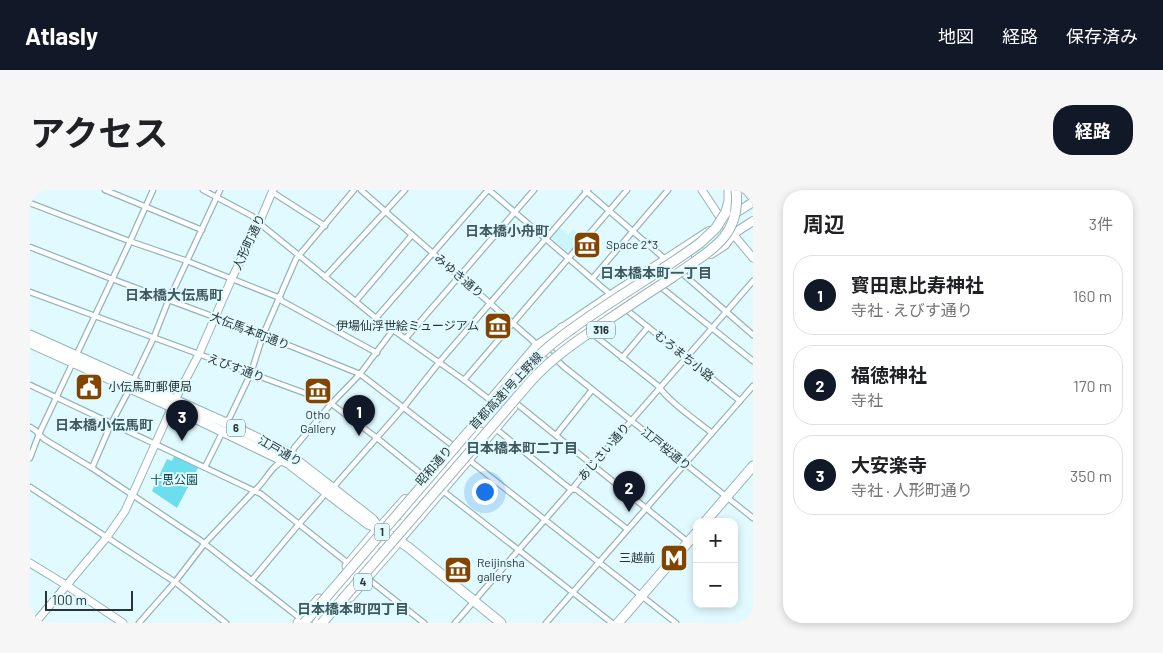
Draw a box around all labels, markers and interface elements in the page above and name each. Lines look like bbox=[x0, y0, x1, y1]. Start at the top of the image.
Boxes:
text: Atlasly bbox=[25, 21, 98, 50]
text: 地図 bbox=[938, 25, 974, 47]
text: 経路 bbox=[1002, 25, 1038, 47]
text: 保存済み bbox=[1066, 25, 1138, 47]
button: 経路 bbox=[1053, 105, 1133, 155]
text: アクセス bbox=[30, 111, 168, 153]
street label: 人形町通り bbox=[229, 211, 267, 272]
text: 周辺 bbox=[803, 211, 845, 236]
text: 3件 bbox=[1089, 214, 1113, 233]
district label: 日本橋小舟町 bbox=[465, 222, 549, 239]
museum icon: Space 2*3 bbox=[572, 230, 602, 260]
place label: Space 2*3 bbox=[606, 237, 658, 251]
street label: みゆき通り bbox=[432, 250, 487, 300]
district label: 日本橋本町一丁目 bbox=[600, 264, 712, 281]
text: 寳田恵比寿神社 bbox=[851, 273, 984, 296]
district label: 日本橋大伝馬町 bbox=[125, 286, 223, 303]
text: 1 bbox=[817, 286, 823, 305]
text: 160 m bbox=[1073, 286, 1112, 305]
text: 寺社 · えびす通り bbox=[851, 300, 973, 319]
street label: 大伝馬本町通り bbox=[209, 308, 292, 352]
museum icon: 伊場仙浮世絵ミュージアム bbox=[483, 311, 513, 341]
place label: 伊場仙浮世絵ミュージアム bbox=[336, 318, 479, 332]
road number: 316 bbox=[587, 322, 615, 338]
street label: むろまち小路 bbox=[652, 327, 717, 383]
street label: 首都高速1号上野線 bbox=[466, 349, 545, 432]
street label: えびす通り bbox=[206, 350, 267, 384]
text: 福徳神社 bbox=[851, 363, 927, 386]
public building icon: 小伝馬町郵便局 bbox=[74, 372, 104, 402]
museum icon: Otho Gallery bbox=[303, 376, 333, 406]
text: 2 bbox=[816, 376, 824, 395]
text: 170 m bbox=[1073, 376, 1112, 395]
place label: 小伝馬町郵便局 bbox=[108, 379, 192, 393]
text: 寺社 bbox=[851, 390, 883, 409]
pin: 1 bbox=[343, 395, 375, 436]
pin: 3 bbox=[166, 400, 198, 441]
place label: Otho Gallery bbox=[300, 407, 336, 435]
district label: 日本橋小伝馬町 bbox=[55, 416, 153, 433]
road number: 6 bbox=[227, 420, 245, 437]
street label: あじさい通り bbox=[574, 420, 632, 483]
street label: 江戸桜通り bbox=[639, 424, 694, 473]
street label: 江戸通り bbox=[256, 432, 305, 468]
district label: 日本橋本町二丁目 bbox=[466, 439, 578, 456]
street label: 昭和通り bbox=[412, 443, 454, 488]
text: 大安楽寺 bbox=[851, 453, 927, 476]
text: 3 bbox=[816, 466, 824, 485]
text: 350 m bbox=[1070, 466, 1112, 485]
pin: 2 bbox=[613, 471, 645, 512]
park label: 十思公園 bbox=[150, 472, 198, 486]
your location bbox=[472, 479, 498, 505]
text: 寺社 · 人形町通り bbox=[851, 480, 973, 499]
map controls bbox=[693, 518, 738, 608]
button: + bbox=[693, 518, 738, 563]
road number: 1 bbox=[374, 524, 390, 541]
metro station icon: 三越前 bbox=[659, 543, 689, 573]
place label: 三越前 bbox=[619, 550, 655, 564]
museum icon: Reijinsha gallery bbox=[443, 555, 473, 585]
place label: Reijinsha gallery bbox=[477, 555, 525, 583]
button: − bbox=[693, 563, 738, 608]
road number: 4 bbox=[354, 574, 372, 591]
scale bar bbox=[45, 588, 132, 611]
text: 100 m bbox=[52, 591, 87, 608]
district label: 日本橋本町四丁目 bbox=[297, 600, 409, 617]

